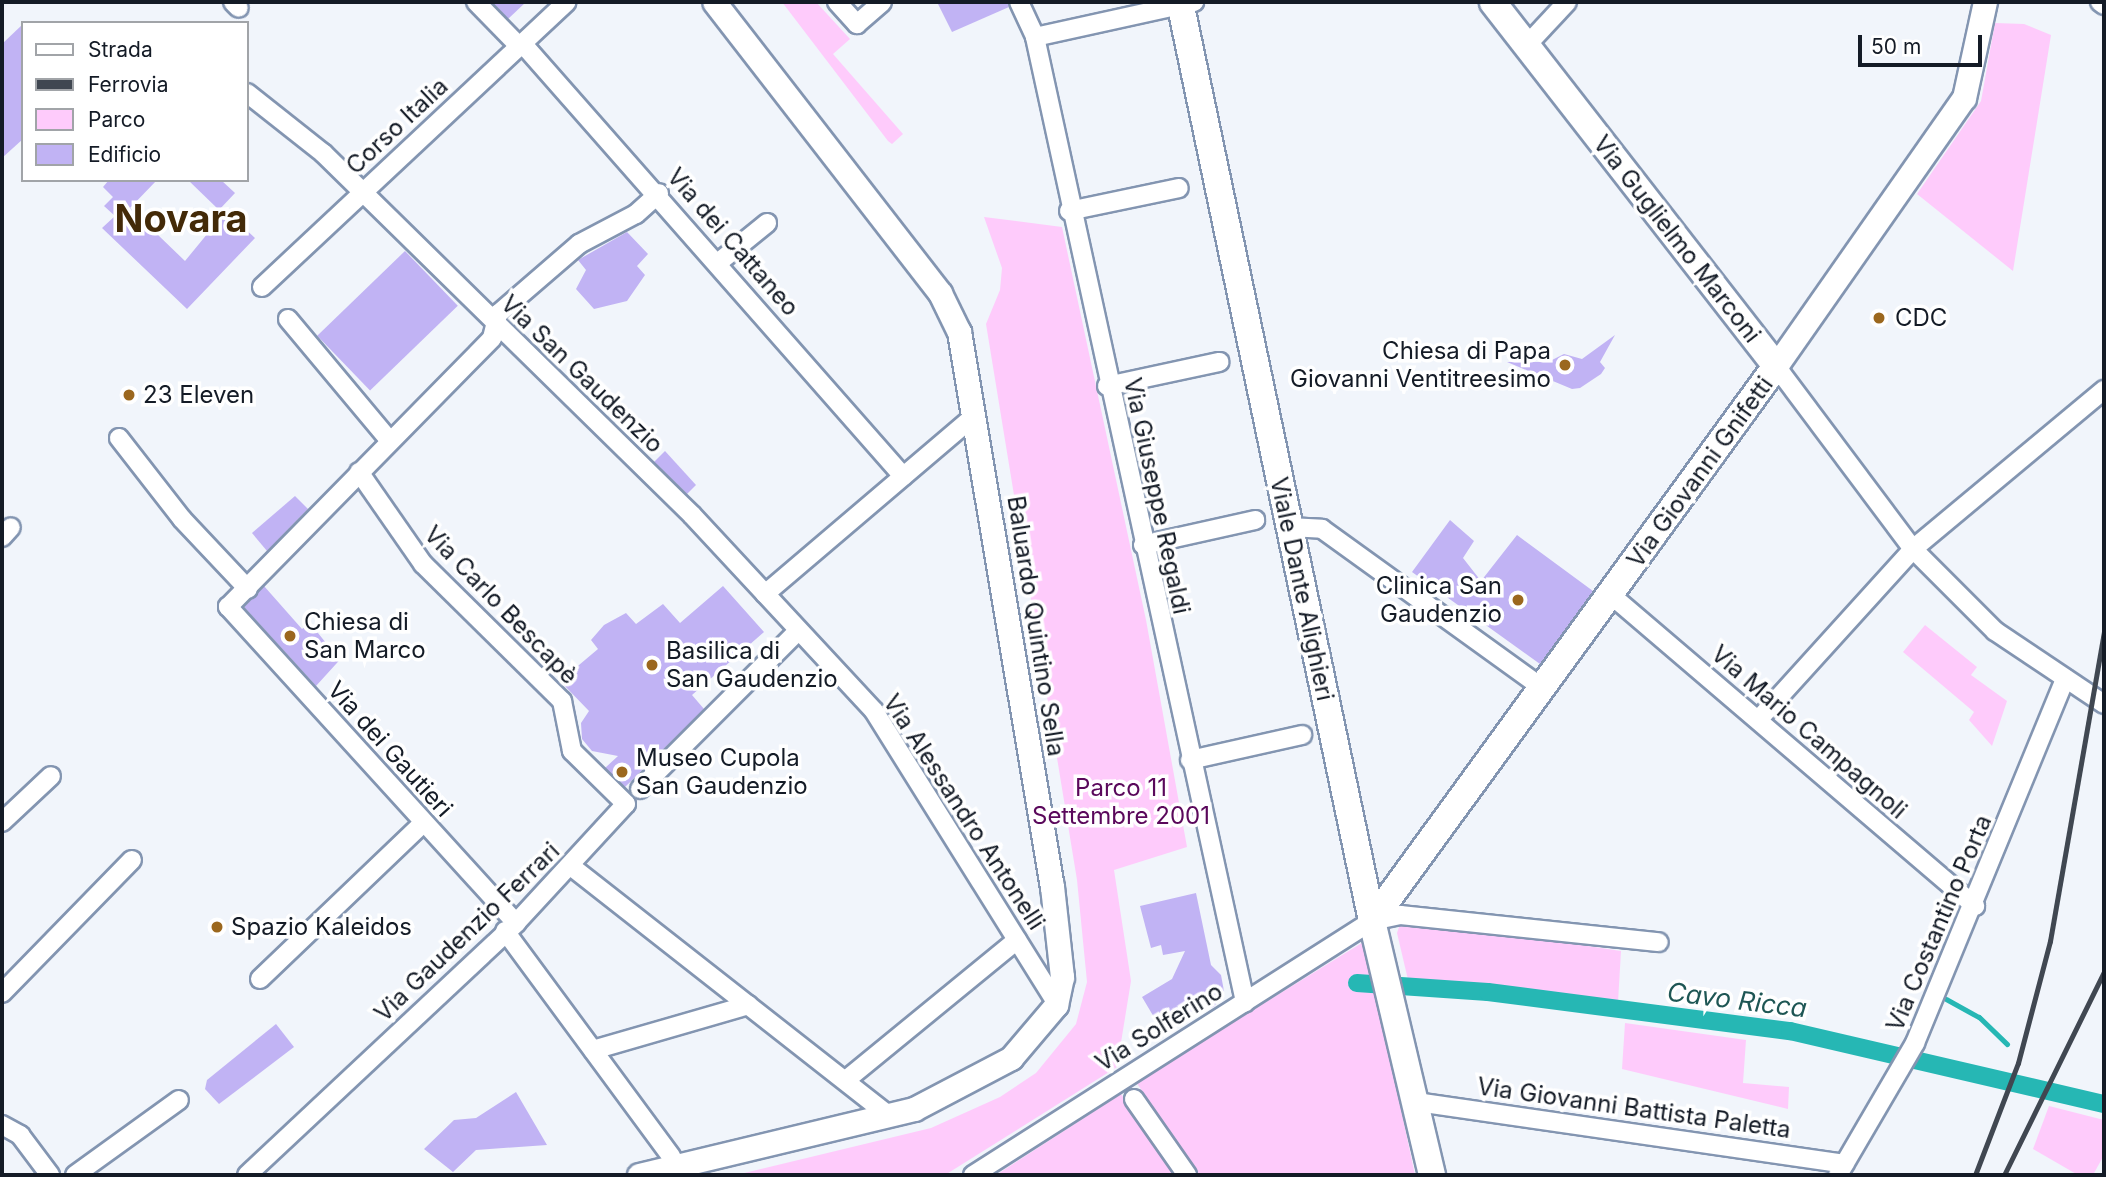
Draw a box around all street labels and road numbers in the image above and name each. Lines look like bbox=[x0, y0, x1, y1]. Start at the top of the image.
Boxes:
street label: Corso Italia bbox=[340, 72, 454, 180]
street label: Via Guglielmo Marconi bbox=[1587, 130, 1767, 348]
street label: Via dei Cattaneo bbox=[661, 162, 805, 322]
street label: Via San Gaudenzio bbox=[495, 289, 669, 459]
street label: Via Giovanni Gnifetti bbox=[1621, 371, 1779, 573]
street label: Via Giuseppe Regaldi bbox=[1118, 375, 1196, 617]
street label: Viale Dante Alighieri bbox=[1264, 475, 1340, 703]
street label: Baluardo Quintino Sella bbox=[1001, 494, 1071, 758]
street label: Via Carlo Bescapè bbox=[418, 520, 584, 690]
street label: Via Mario Campagnoli bbox=[1705, 639, 1913, 825]
street label: Via dei Gautieri bbox=[322, 675, 458, 823]
street label: Via Alessandro Antonelli bbox=[877, 689, 1051, 935]
street label: Via Costantino Porta bbox=[1880, 810, 1998, 1036]
street label: Via Gaudenzio Ferrari bbox=[369, 836, 565, 1028]
street label: Via Solferino bbox=[1090, 977, 1228, 1077]
street label: Via Giovanni Battista Paletta bbox=[1475, 1072, 1793, 1144]

